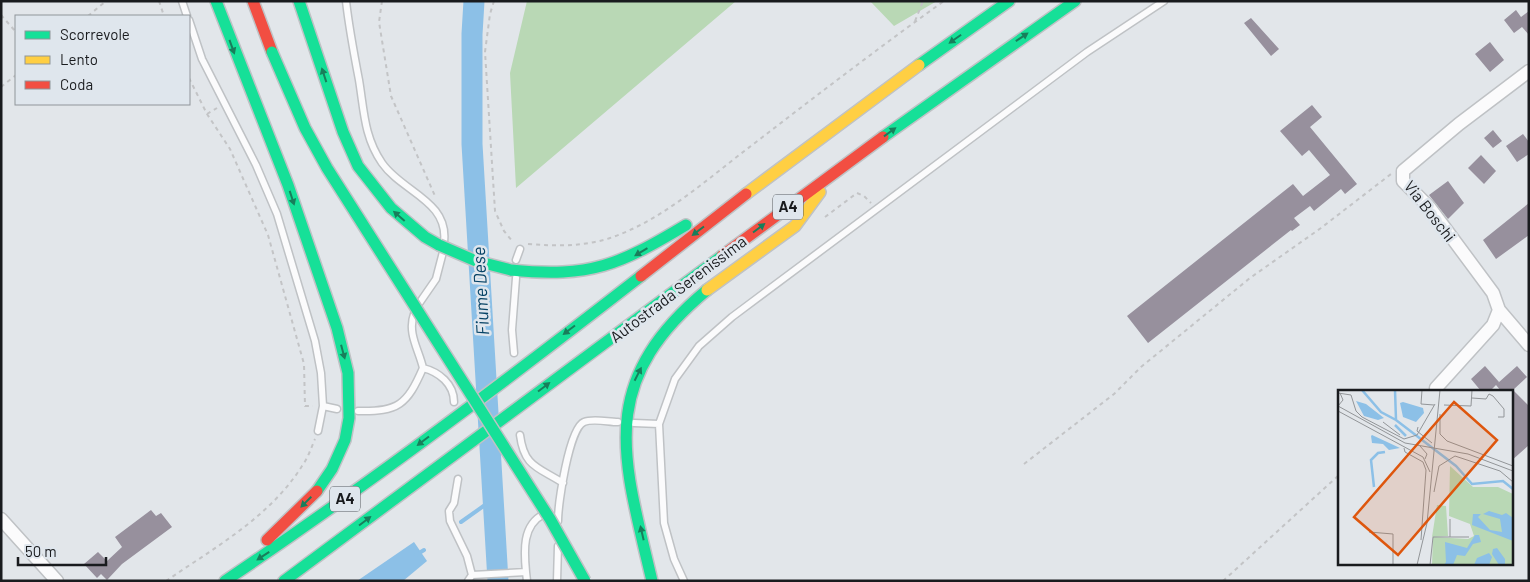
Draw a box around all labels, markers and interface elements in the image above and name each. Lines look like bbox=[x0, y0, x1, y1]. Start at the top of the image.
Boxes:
legend bbox=[15, 15, 190, 105]
text: Scorrevole bbox=[60, 25, 130, 43]
one-way arrow bbox=[1015, 32, 1029, 42]
one-way arrow bbox=[948, 34, 961, 44]
one-way arrow bbox=[228, 40, 236, 55]
text: Lento bbox=[60, 50, 98, 68]
one-way arrow bbox=[319, 67, 327, 82]
text: Coda bbox=[60, 75, 93, 93]
one-way arrow bbox=[883, 126, 896, 137]
street label: Via Boschi bbox=[1401, 176, 1460, 245]
one-way arrow bbox=[289, 191, 296, 206]
road number: A4 bbox=[773, 194, 803, 220]
one-way arrow bbox=[394, 210, 406, 222]
one-way arrow bbox=[752, 223, 766, 233]
one-way arrow bbox=[691, 226, 705, 236]
street label: Autostrada Serenissima bbox=[606, 231, 750, 346]
water label: Fiume Dese bbox=[467, 246, 493, 336]
one-way arrow bbox=[633, 248, 648, 256]
one-way arrow bbox=[562, 325, 576, 335]
one-way arrow bbox=[339, 345, 347, 360]
one-way arrow bbox=[634, 367, 642, 381]
one-way arrow bbox=[537, 382, 550, 393]
inset map bbox=[1338, 390, 1512, 564]
one-way arrow bbox=[416, 436, 430, 446]
road number: A4 bbox=[330, 486, 360, 512]
one-way arrow bbox=[300, 496, 312, 508]
one-way arrow bbox=[358, 516, 372, 526]
one-way arrow bbox=[638, 526, 646, 541]
scale bar bbox=[18, 534, 105, 566]
text: 50 m bbox=[25, 542, 57, 560]
one-way arrow bbox=[256, 552, 269, 561]

